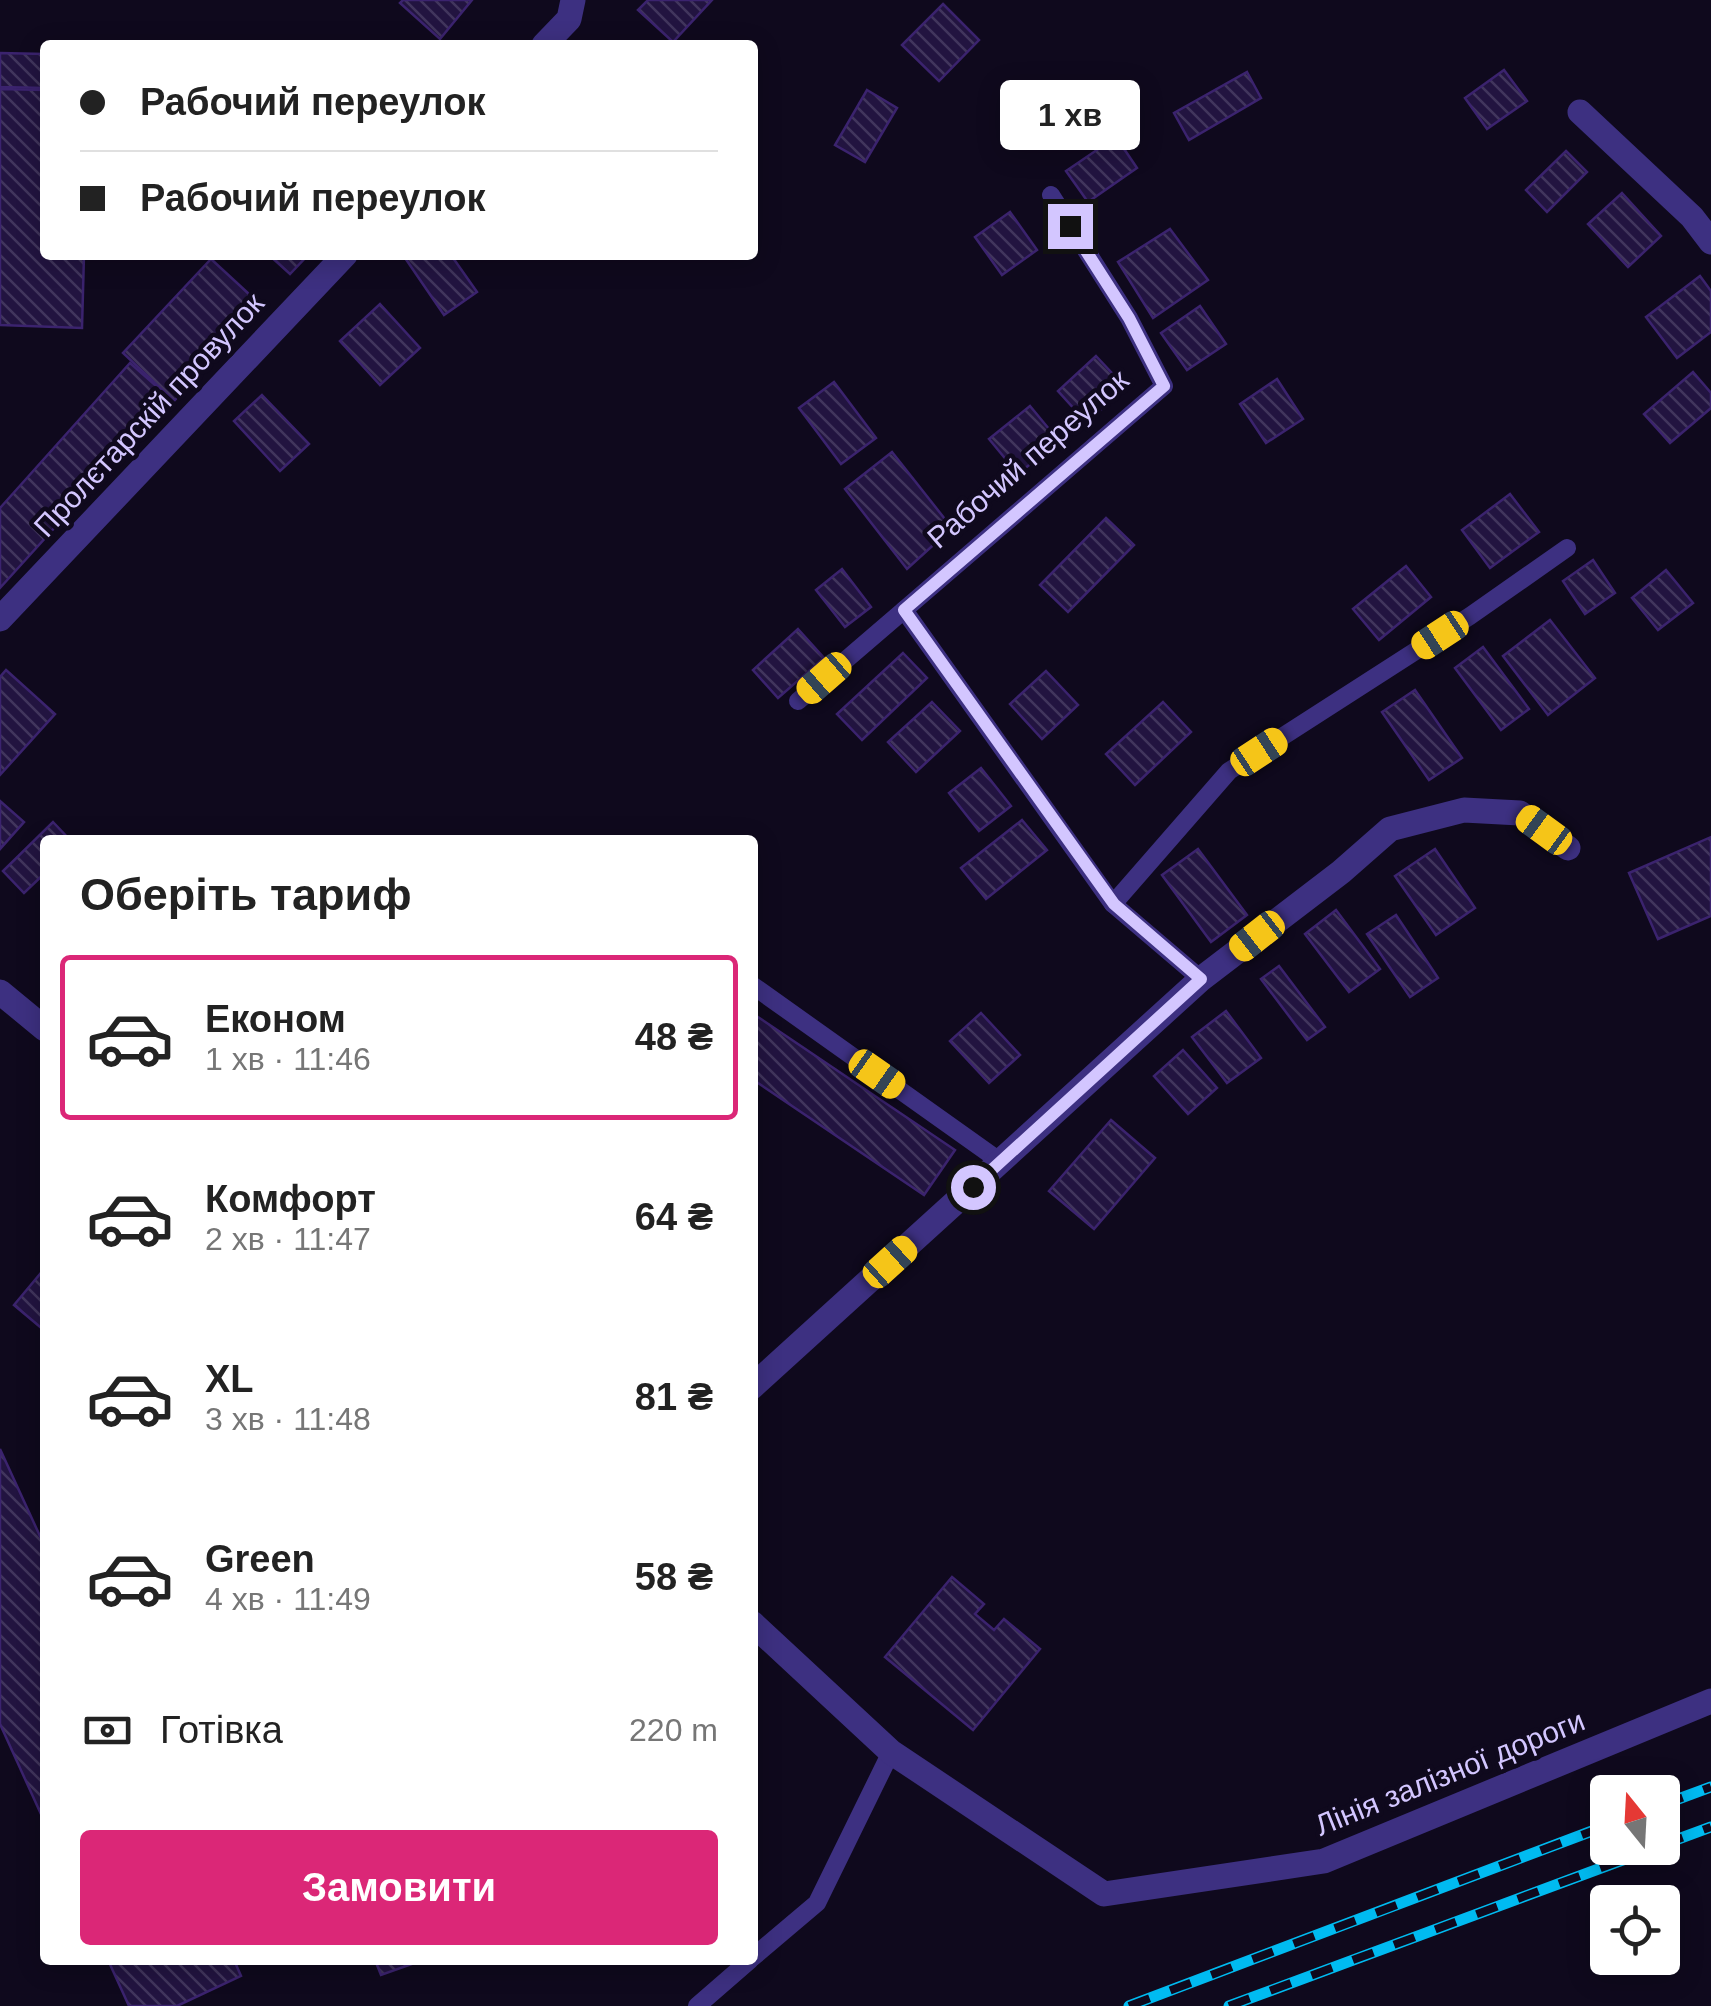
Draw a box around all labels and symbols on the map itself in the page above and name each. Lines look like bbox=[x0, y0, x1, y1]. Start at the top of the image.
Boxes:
callout: 1 хв bbox=[1000, 81, 1140, 151]
route end bbox=[1048, 204, 1093, 249]
street label: Пролєтарскій провулок bbox=[27, 286, 271, 543]
street label: Рабочий переулок bbox=[921, 362, 1135, 555]
car bbox=[1407, 606, 1473, 664]
car bbox=[792, 647, 856, 709]
car bbox=[1226, 723, 1292, 781]
car bbox=[1511, 800, 1577, 860]
car bbox=[1224, 906, 1290, 966]
car bbox=[844, 1045, 910, 1103]
route start bbox=[951, 1165, 996, 1210]
car bbox=[858, 1231, 922, 1293]
street label: Лінія залізної дороги bbox=[1310, 1703, 1589, 1842]
north arrow bbox=[1590, 1775, 1680, 1865]

